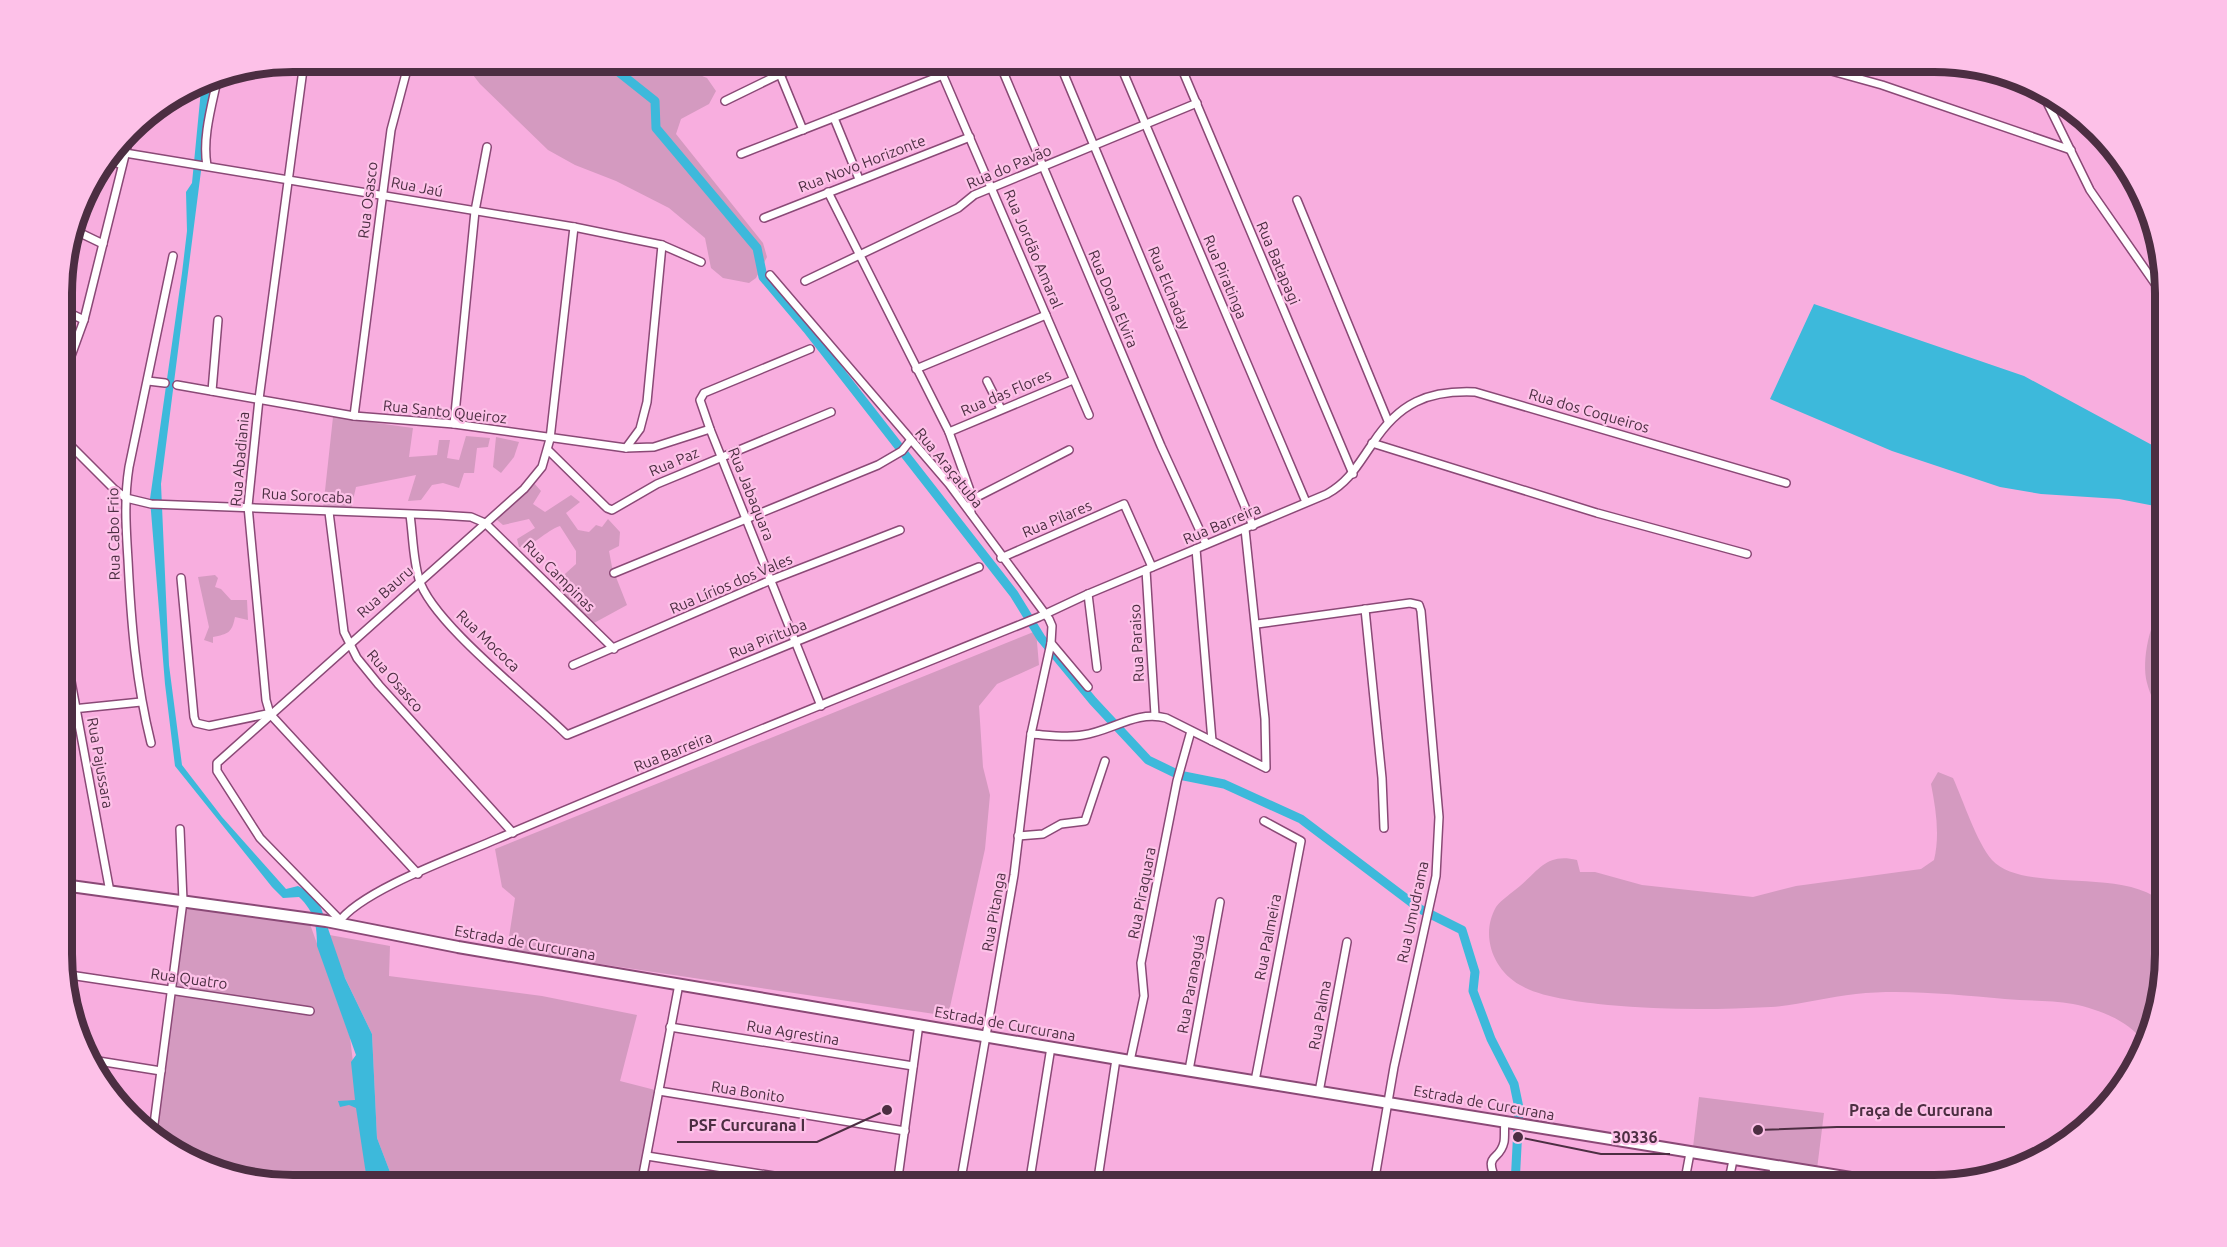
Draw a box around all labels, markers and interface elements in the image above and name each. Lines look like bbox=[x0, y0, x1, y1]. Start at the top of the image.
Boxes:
street label: Rua Novo Horizonte bbox=[796, 131, 928, 196]
street label: Rua do Pavão bbox=[964, 141, 1054, 192]
street label: Rua Osasco bbox=[354, 161, 381, 239]
street label: Rua Jaú bbox=[390, 173, 445, 200]
street label: Rua Jordão Amaral bbox=[1001, 187, 1066, 311]
street label: Rua Batapagi bbox=[1253, 219, 1304, 307]
street label: Rua Piratinga bbox=[1200, 232, 1251, 321]
street label: Rua Elchaday bbox=[1145, 244, 1194, 332]
street label: Rua Dona Elvira bbox=[1085, 247, 1142, 350]
street label: Rua das Flores bbox=[958, 366, 1054, 419]
street label: Rua dos Coqueiros bbox=[1527, 385, 1651, 436]
street label: Rua Santo Queiroz bbox=[382, 397, 508, 426]
street label: Rua Abadiania bbox=[227, 411, 252, 507]
street label: Rua Araçatuba bbox=[912, 424, 987, 511]
street label: Rua Paz bbox=[646, 443, 701, 480]
street label: Rua Jabaquara bbox=[725, 445, 778, 543]
street label: Rua Sorocaba bbox=[261, 485, 353, 506]
street label: Rua Cabo Frio bbox=[104, 488, 123, 581]
street label: Rua Pilares bbox=[1020, 496, 1094, 541]
street label: Rua Barreira bbox=[1180, 500, 1263, 548]
street label: Rua Campinas bbox=[520, 536, 599, 615]
street label: Rua Lírios dos Vales bbox=[667, 550, 795, 617]
street label: Rua Bauru bbox=[353, 562, 416, 621]
street label: Rua Paraiso bbox=[1126, 604, 1147, 682]
street label: Rua Mococa bbox=[453, 606, 523, 675]
street label: Rua Pirituba bbox=[727, 615, 809, 662]
street label: Rua Osasco bbox=[364, 646, 427, 715]
street label: Rua Pajussara bbox=[84, 716, 117, 810]
street label: Rua Barreira bbox=[631, 728, 714, 775]
street label: Rua Piraquara bbox=[1124, 845, 1159, 940]
street label: Rua Umudrama bbox=[1393, 859, 1432, 964]
street label: Rua Pitanga bbox=[978, 871, 1009, 953]
street label: Rua Palmeira bbox=[1251, 892, 1284, 982]
street label: Estrada de Curcurana bbox=[453, 922, 597, 963]
street label: Rua Paranaguá bbox=[1173, 933, 1208, 1035]
street label: Rua Quatro bbox=[150, 965, 229, 992]
street label: Rua Palma bbox=[1305, 979, 1334, 1051]
street label: Estrada de Curcurana bbox=[933, 1003, 1077, 1044]
street label: Rua Agrestina bbox=[745, 1017, 841, 1048]
street label: Rua Bonito bbox=[710, 1077, 786, 1106]
street label: Estrada de Curcurana bbox=[1412, 1082, 1556, 1123]
callout: Praça de Curcurana bbox=[1837, 1093, 2005, 1127]
text: Praça de Curcurana bbox=[1849, 1101, 1993, 1120]
callout: PSF Curcurana I bbox=[677, 1108, 817, 1142]
text: PSF Curcurana I bbox=[689, 1116, 805, 1134]
callout: 30336 bbox=[1601, 1120, 1670, 1154]
text: 30336 bbox=[1612, 1128, 1658, 1146]

